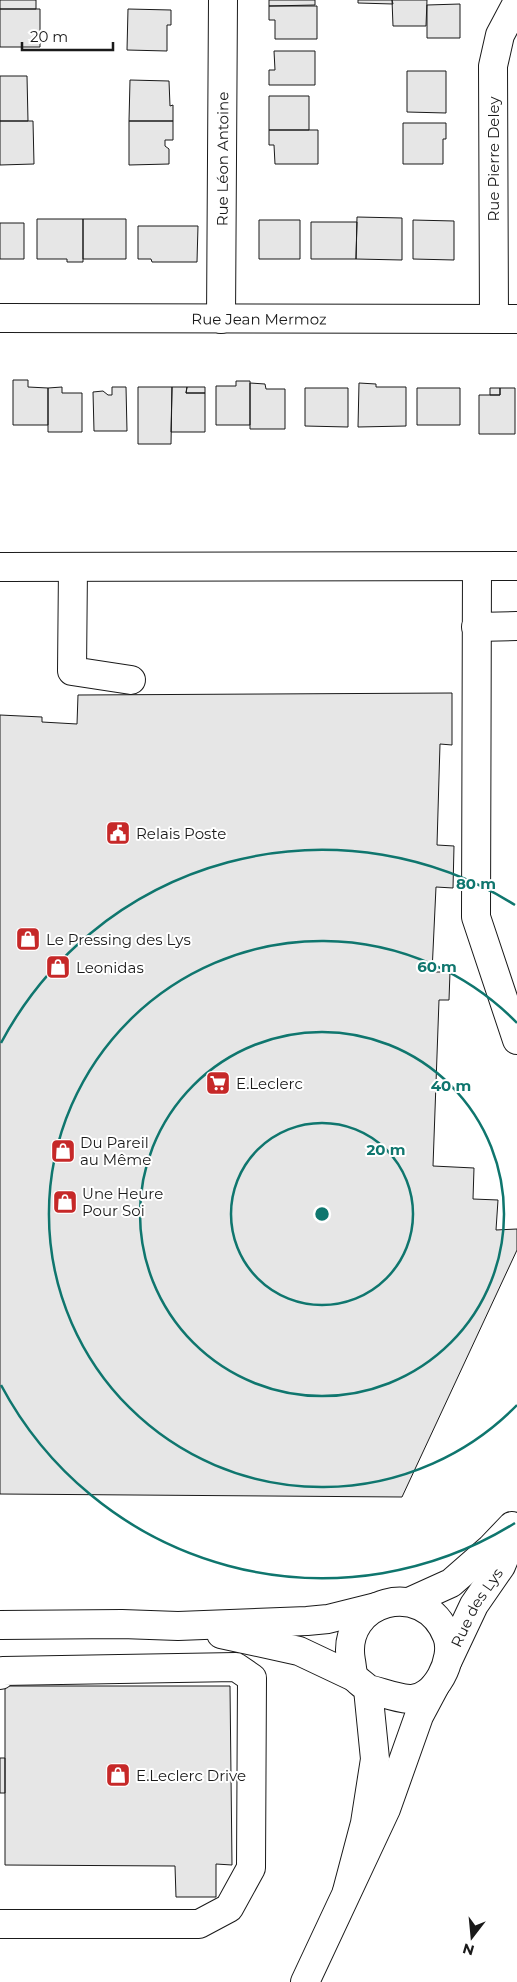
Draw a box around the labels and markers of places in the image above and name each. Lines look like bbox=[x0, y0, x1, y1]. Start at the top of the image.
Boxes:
public building icon: Relais Poste bbox=[105, 820, 131, 846]
place label: Relais Poste bbox=[136, 824, 226, 843]
shop icon: Le Pressing des Lys bbox=[15, 926, 41, 952]
place label: Le Pressing des Lys bbox=[46, 930, 191, 949]
shop icon: Leonidas bbox=[45, 954, 71, 980]
place label: Leonidas bbox=[76, 958, 144, 977]
supermarket icon: E.Leclerc bbox=[205, 1070, 231, 1096]
place label: E.Leclerc bbox=[236, 1074, 303, 1093]
place label: Du Pareil au Même bbox=[80, 1133, 151, 1169]
shop icon: Du Pareil au Même bbox=[50, 1138, 76, 1164]
place label: Une Heure Pour Soi bbox=[82, 1184, 163, 1220]
shop icon: Une Heure Pour Soi bbox=[52, 1189, 78, 1215]
centre of rings bbox=[313, 1205, 331, 1223]
shop icon: E.Leclerc Drive bbox=[105, 1762, 131, 1788]
place label: E.Leclerc Drive bbox=[136, 1766, 246, 1785]

